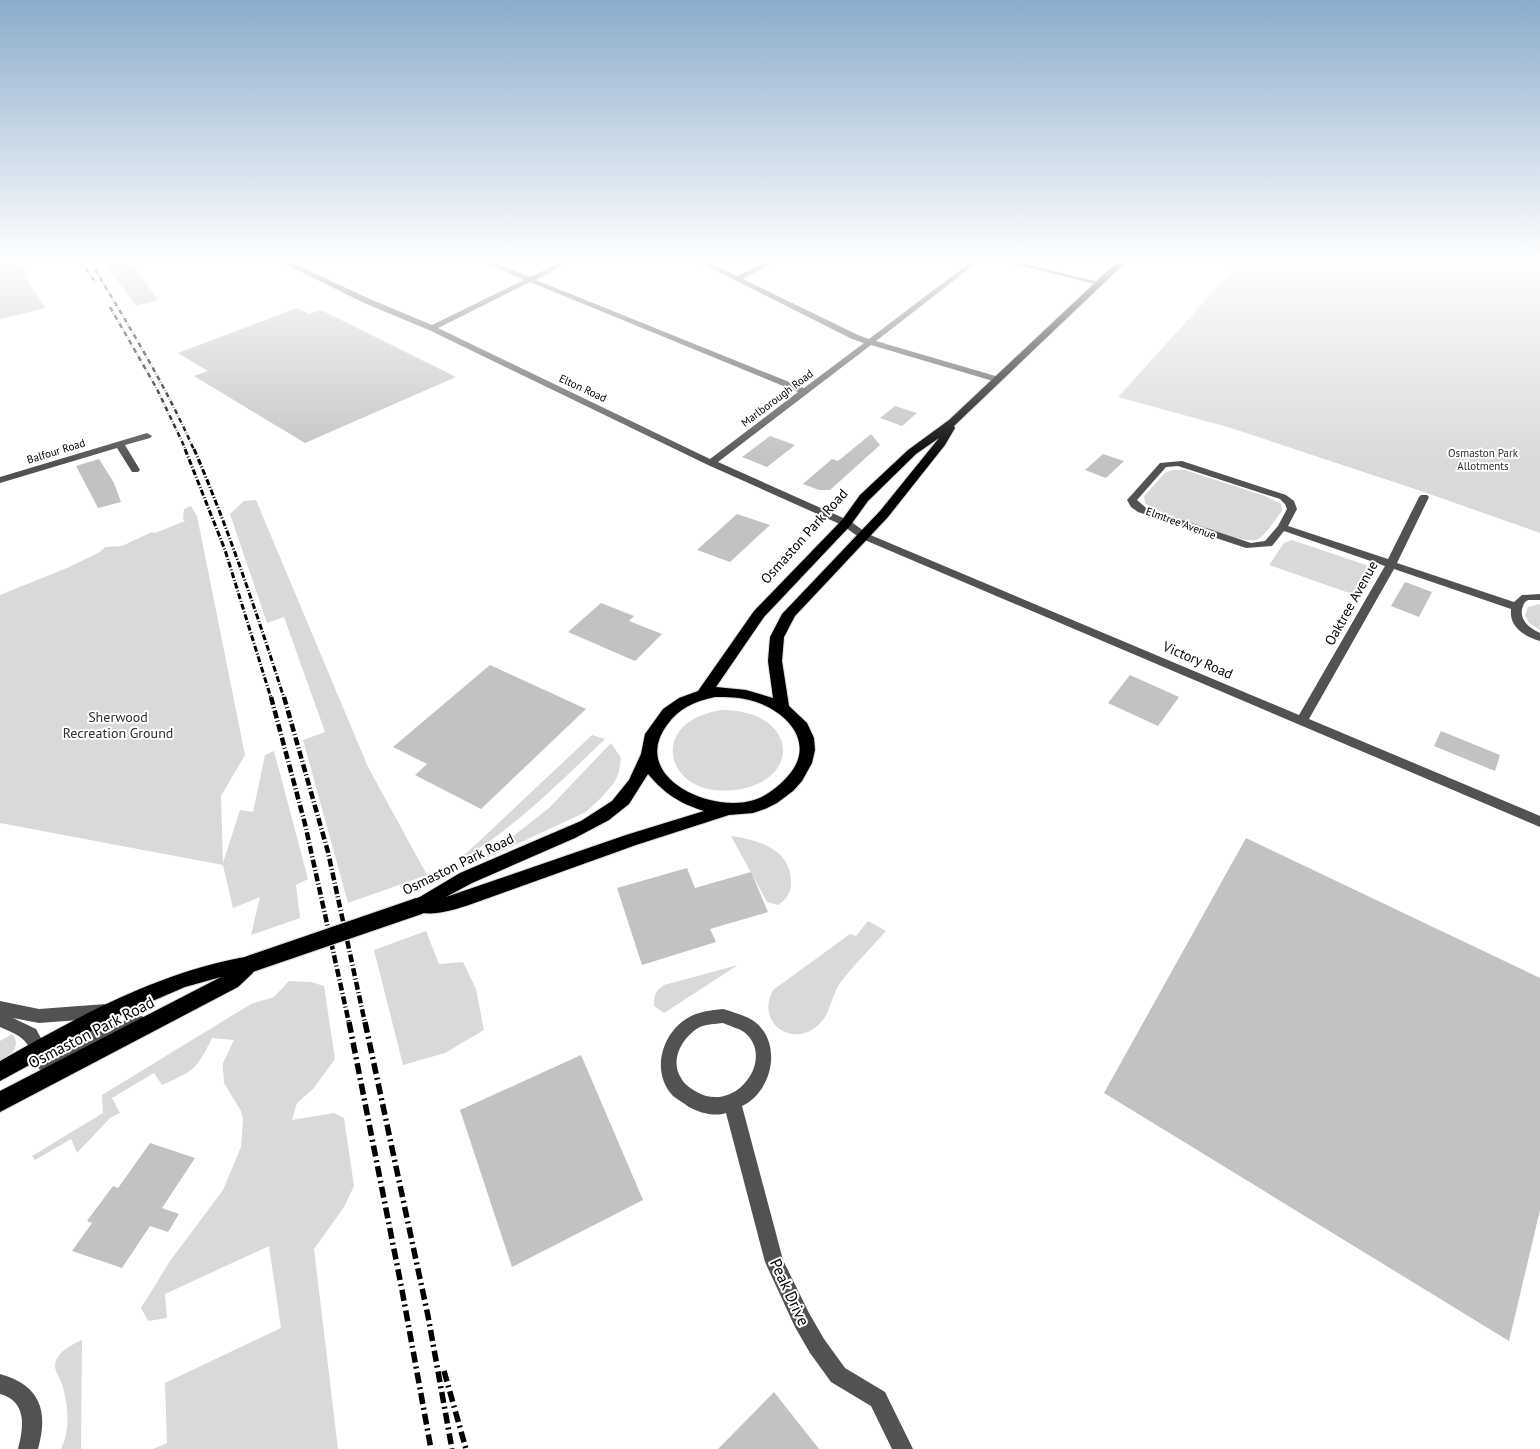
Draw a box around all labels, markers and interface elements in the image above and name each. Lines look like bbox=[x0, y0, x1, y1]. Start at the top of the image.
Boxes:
street label: Marlborough Road bbox=[738, 366, 816, 430]
street label: Elton Road bbox=[557, 371, 609, 405]
street label: Balfour Road bbox=[25, 435, 87, 467]
park label: Osmaston Park Allotments bbox=[1448, 446, 1519, 473]
street label: Osmaston Park Road bbox=[757, 485, 851, 587]
street label: Elmtree Avenue bbox=[1144, 504, 1218, 542]
street label: Oaktree Avenue bbox=[1320, 558, 1382, 648]
street label: Victory Road bbox=[1159, 637, 1236, 683]
park label: Sherwood Recreation Ground bbox=[63, 708, 173, 742]
street label: Osmaston Park Road bbox=[399, 829, 517, 899]
street label: Osmaston Park Road bbox=[24, 991, 158, 1073]
street label: Peak Drive bbox=[766, 1255, 814, 1329]

